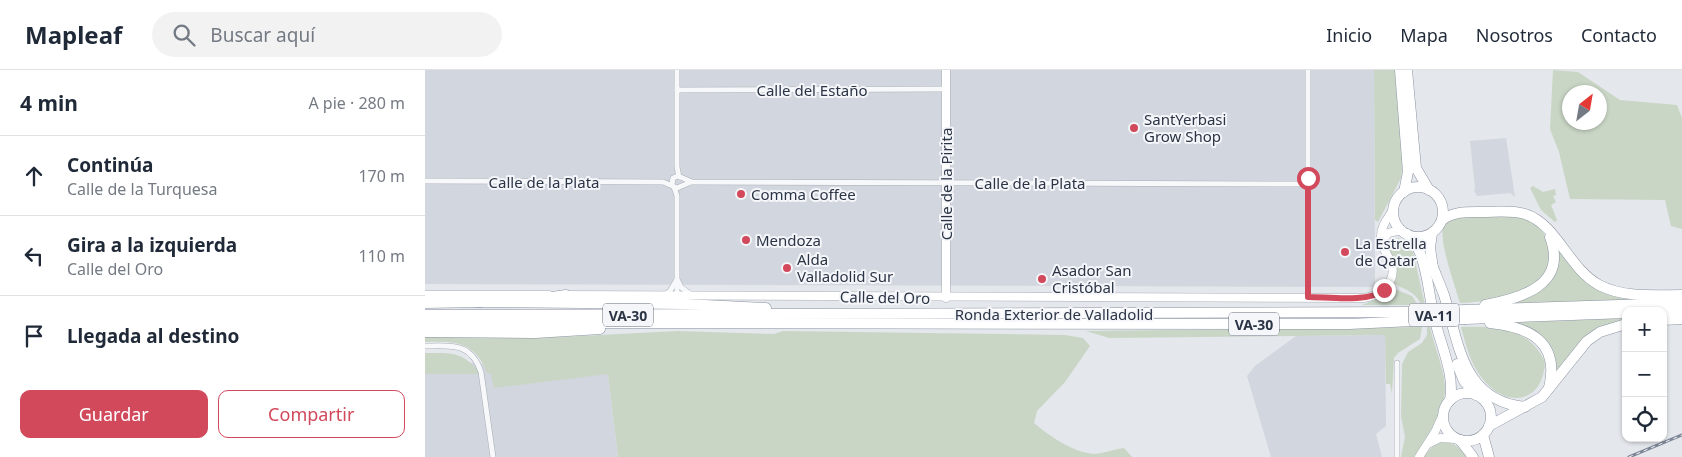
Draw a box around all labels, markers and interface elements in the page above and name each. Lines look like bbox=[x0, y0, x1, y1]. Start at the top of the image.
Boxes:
search box bbox=[152, 12, 502, 57]
text: Mapleaf bbox=[25, 18, 122, 51]
icon: search bbox=[170, 21, 198, 49]
text: Buscar aquí bbox=[210, 22, 315, 48]
text: Inicio bbox=[1326, 23, 1372, 47]
text: Mapa bbox=[1400, 23, 1448, 47]
text: Nosotros bbox=[1476, 23, 1553, 47]
text: Contacto bbox=[1581, 23, 1657, 47]
street label: Calle del Estaño bbox=[756, 80, 868, 100]
north arrow bbox=[1562, 85, 1607, 130]
text: 4 min bbox=[20, 89, 78, 117]
text: A pie · 280 m bbox=[308, 92, 405, 114]
place label: SantYerbasi Grow Shop bbox=[1144, 109, 1226, 146]
marker: SantYerbasi Grow Shop bbox=[1128, 122, 1140, 134]
street label: Calle de la Pirita bbox=[936, 128, 956, 240]
text: Continúa bbox=[67, 152, 153, 178]
icon: ahead bbox=[20, 162, 48, 190]
text: 170 m bbox=[358, 165, 405, 187]
route start bbox=[1297, 167, 1320, 190]
street label: Calle de la Plata bbox=[489, 172, 599, 192]
street label: Calle de la Plata bbox=[975, 173, 1085, 193]
text: Calle de la Turquesa bbox=[67, 178, 217, 200]
place label: Comma Coffee bbox=[751, 184, 856, 204]
marker: Comma Coffee bbox=[735, 188, 747, 200]
place label: Mendoza bbox=[756, 230, 821, 250]
text: Gira a la izquierda bbox=[67, 232, 237, 258]
place label: La Estrella de Qatar bbox=[1355, 233, 1427, 270]
marker: Mendoza bbox=[740, 234, 752, 246]
icon: left bbox=[20, 242, 48, 270]
text: 110 m bbox=[358, 245, 405, 267]
marker: La Estrella de Qatar bbox=[1339, 246, 1351, 258]
place label: Alda Valladolid Sur bbox=[797, 249, 893, 286]
text: Calle del Oro bbox=[67, 258, 163, 280]
place label: Asador San Cristóbal bbox=[1052, 260, 1132, 297]
marker: Alda Valladolid Sur bbox=[781, 262, 793, 274]
marker: Asador San Cristóbal bbox=[1036, 273, 1048, 285]
route end bbox=[1373, 279, 1396, 302]
street label: Calle del Oro bbox=[840, 286, 930, 308]
road number: VA-30 bbox=[603, 304, 653, 326]
street label: Ronda Exterior de Valladolid bbox=[955, 304, 1153, 324]
road number: VA-11 bbox=[1409, 304, 1459, 326]
map controls bbox=[1622, 307, 1667, 442]
button: + bbox=[1622, 307, 1667, 352]
road number: VA-30 bbox=[1229, 312, 1279, 336]
icon: arrive bbox=[20, 322, 48, 350]
text: Llegada al destino bbox=[67, 323, 239, 349]
button: − bbox=[1622, 352, 1667, 397]
button: Guardar bbox=[20, 390, 208, 438]
button: Compartir bbox=[218, 390, 405, 438]
button: locate bbox=[1622, 397, 1667, 442]

